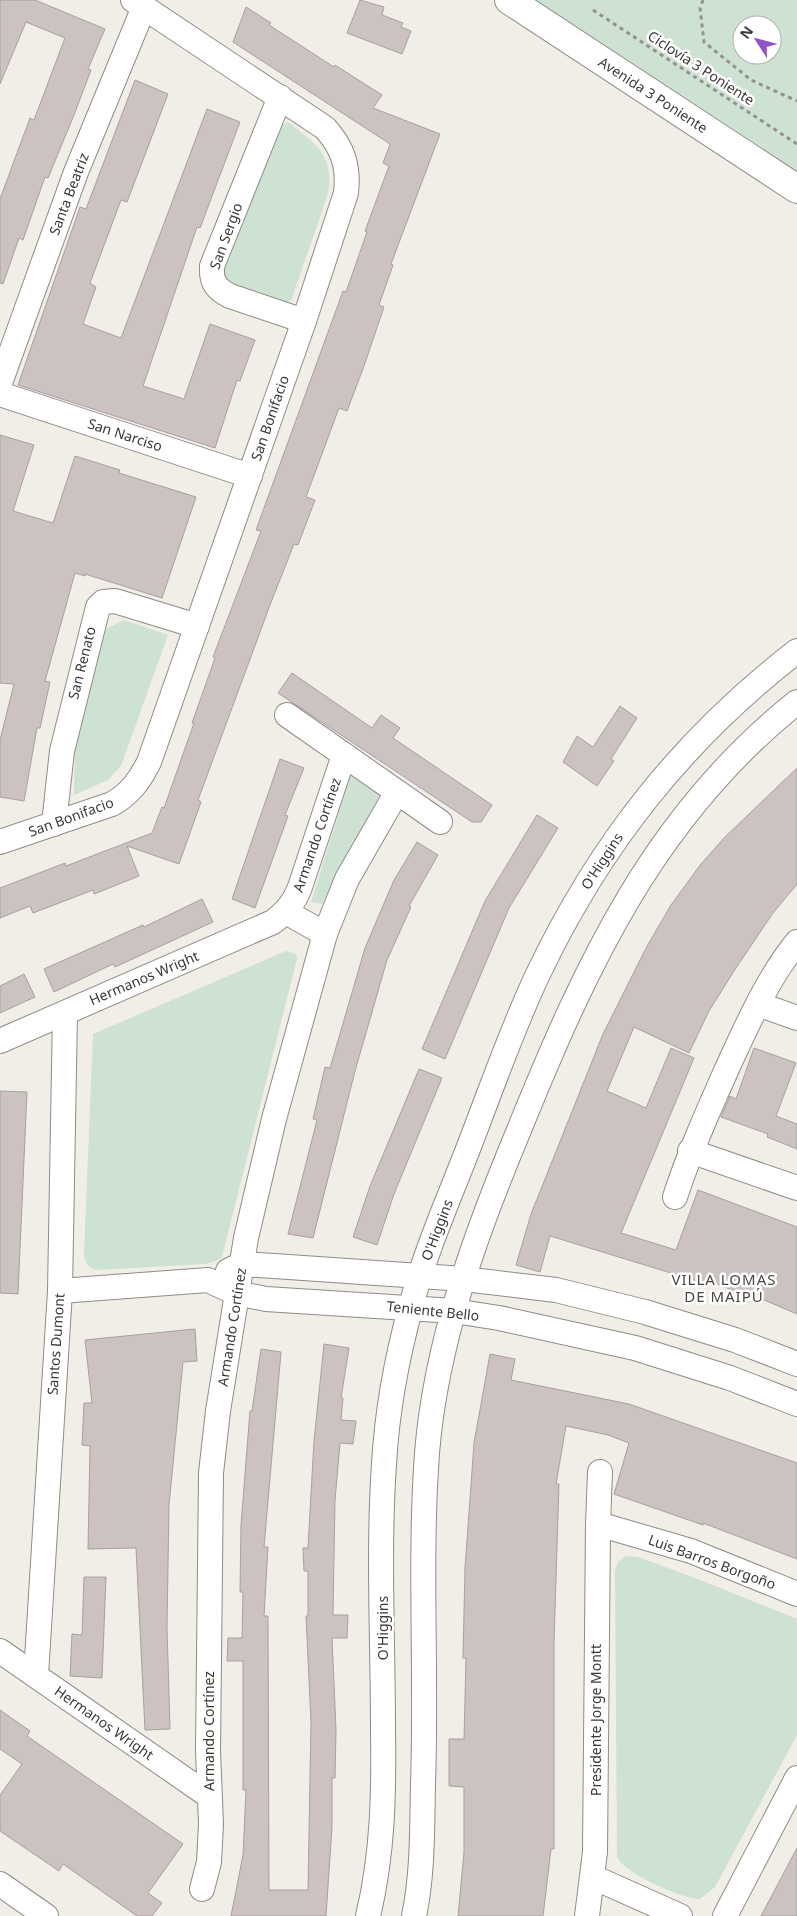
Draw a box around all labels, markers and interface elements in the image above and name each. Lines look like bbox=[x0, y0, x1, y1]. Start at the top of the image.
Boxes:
north arrow bbox=[732, 15, 782, 65]
text: N bbox=[735, 22, 757, 42]
street label: Ciclovía 3 Poniente bbox=[644, 26, 758, 109]
street label: Avenida 3 Poniente bbox=[595, 52, 712, 137]
street label: Santa Beatriz bbox=[44, 150, 93, 238]
street label: San Sergio bbox=[205, 200, 246, 272]
street label: San Bonifacio bbox=[246, 373, 293, 463]
street label: San Narciso bbox=[85, 414, 165, 456]
street label: San Renato bbox=[63, 624, 100, 701]
street label: Armando Cortínez bbox=[288, 775, 345, 895]
street label: San Bonifacio bbox=[26, 792, 116, 841]
street label: O'Higgins bbox=[576, 828, 627, 893]
street label: Hermanos Wright bbox=[86, 946, 201, 1009]
street label: O'Higgins bbox=[416, 1196, 457, 1263]
street label: Armando Cortínez bbox=[213, 1266, 250, 1388]
district label: VILLA LOMAS DE MAIPÚ bbox=[672, 1269, 777, 1306]
street label: Santos Dumont bbox=[42, 1292, 69, 1396]
street label: Teniente Bello bbox=[386, 1296, 480, 1325]
street label: Luis Barros Borgoño bbox=[646, 1530, 779, 1593]
street label: O'Higgins bbox=[373, 1596, 392, 1660]
street label: Presidente Jorge Montt bbox=[586, 1644, 605, 1796]
street label: Armando Cortínez bbox=[199, 1671, 218, 1791]
street label: Hermanos Wright bbox=[51, 1681, 158, 1764]

